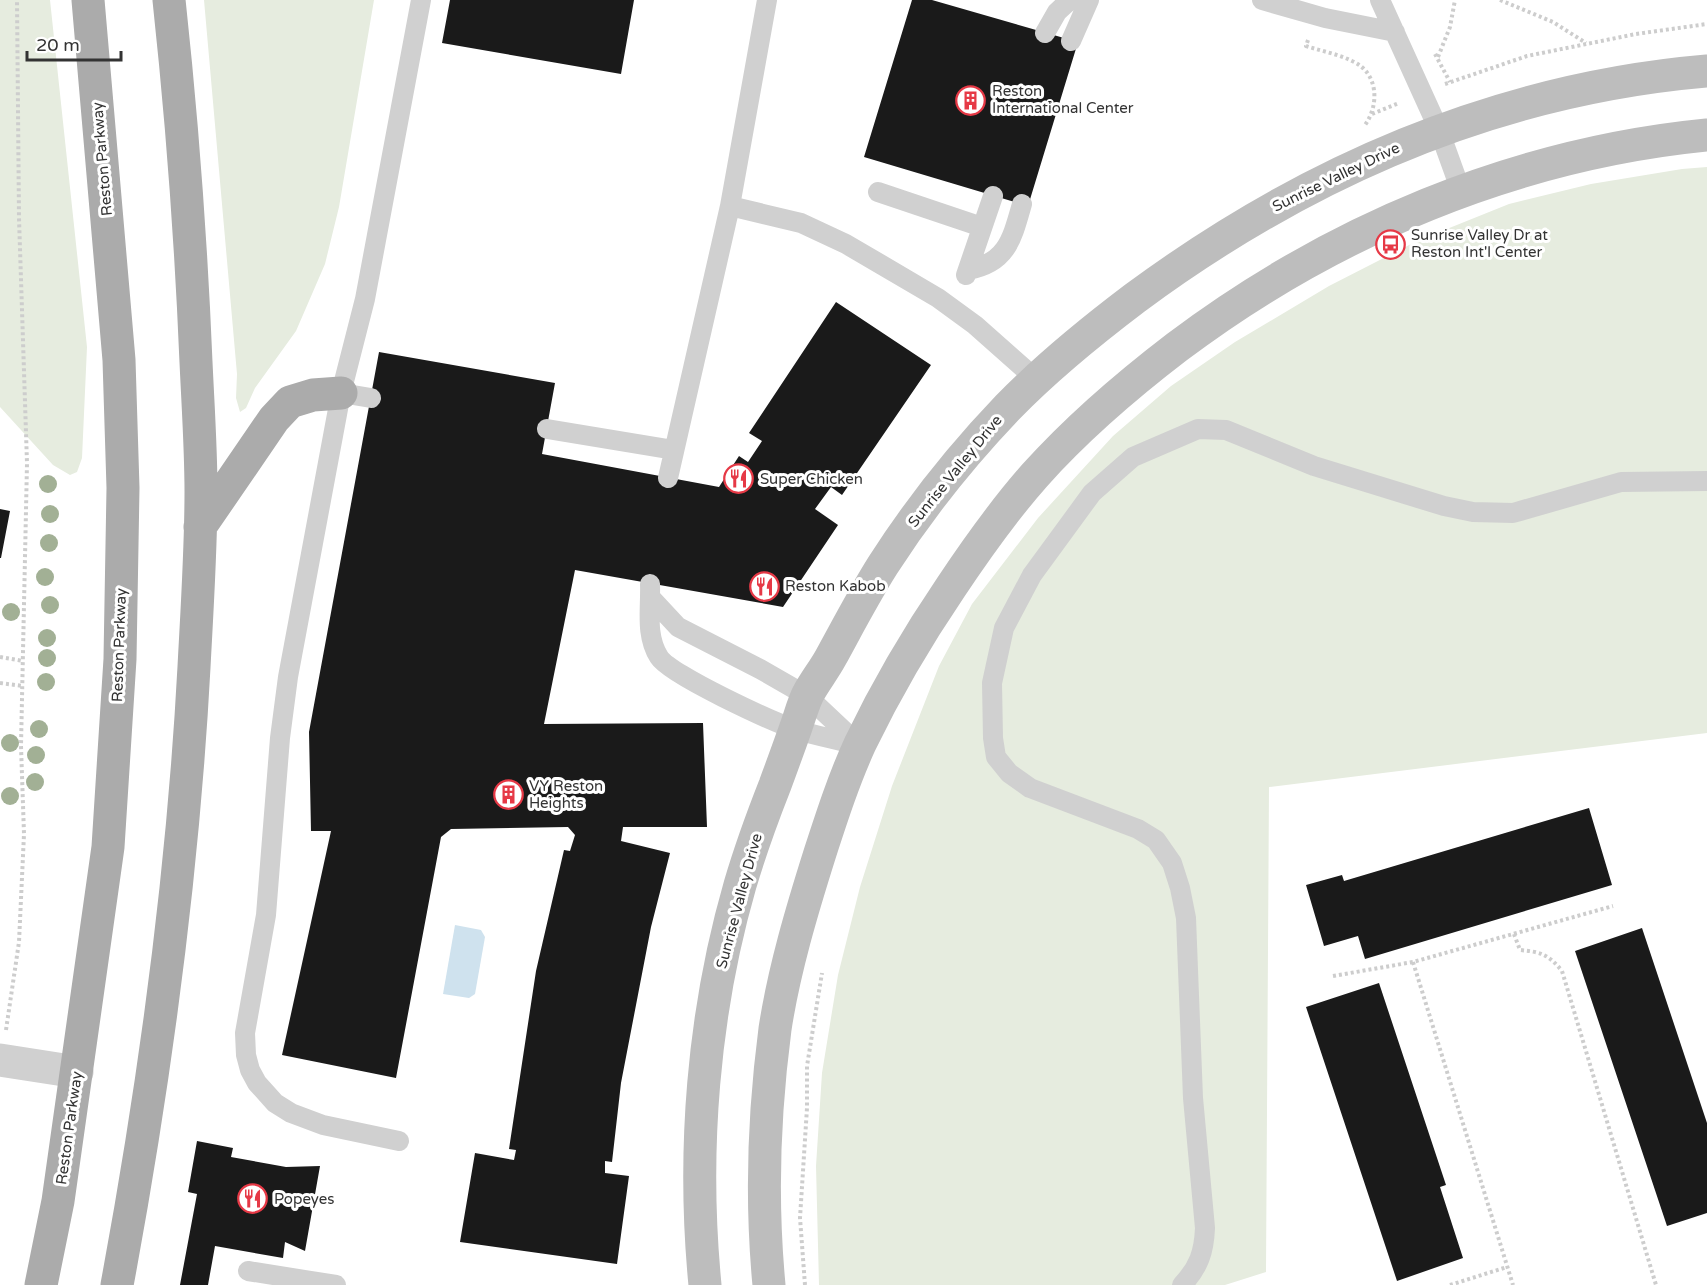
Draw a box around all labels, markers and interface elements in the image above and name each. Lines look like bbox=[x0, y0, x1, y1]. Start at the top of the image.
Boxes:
scale bar bbox=[27, 24, 122, 62]
text: 20 m bbox=[36, 34, 80, 56]
place label: Reston International Center bbox=[992, 82, 1134, 117]
building icon: Reston International Center bbox=[955, 84, 987, 116]
street label: Reston Parkway bbox=[88, 101, 116, 217]
street label: Sunrise Valley Drive bbox=[1269, 138, 1403, 216]
place label: Sunrise Valley Dr at Reston Int'l Center bbox=[1411, 226, 1548, 261]
bus stop icon: Sunrise Valley Dr at Reston Int'l Center bbox=[1374, 228, 1406, 260]
street label: Sunrise Valley Drive bbox=[904, 411, 1006, 531]
restaurant icon: Super Chicken bbox=[723, 463, 755, 495]
place label: Super Chicken bbox=[760, 470, 863, 488]
restaurant icon: Reston Kabob bbox=[748, 570, 780, 602]
place label: Reston Kabob bbox=[785, 577, 886, 595]
street label: Reston Parkway bbox=[108, 588, 130, 702]
place label: VY Reston Heights bbox=[529, 777, 603, 812]
building icon: VY Reston Heights bbox=[492, 779, 524, 811]
street label: Sunrise Valley Drive bbox=[712, 831, 766, 971]
street label: Reston Parkway bbox=[52, 1070, 86, 1186]
restaurant icon: Popeyes bbox=[237, 1183, 269, 1215]
place label: Popeyes bbox=[274, 1190, 335, 1208]

